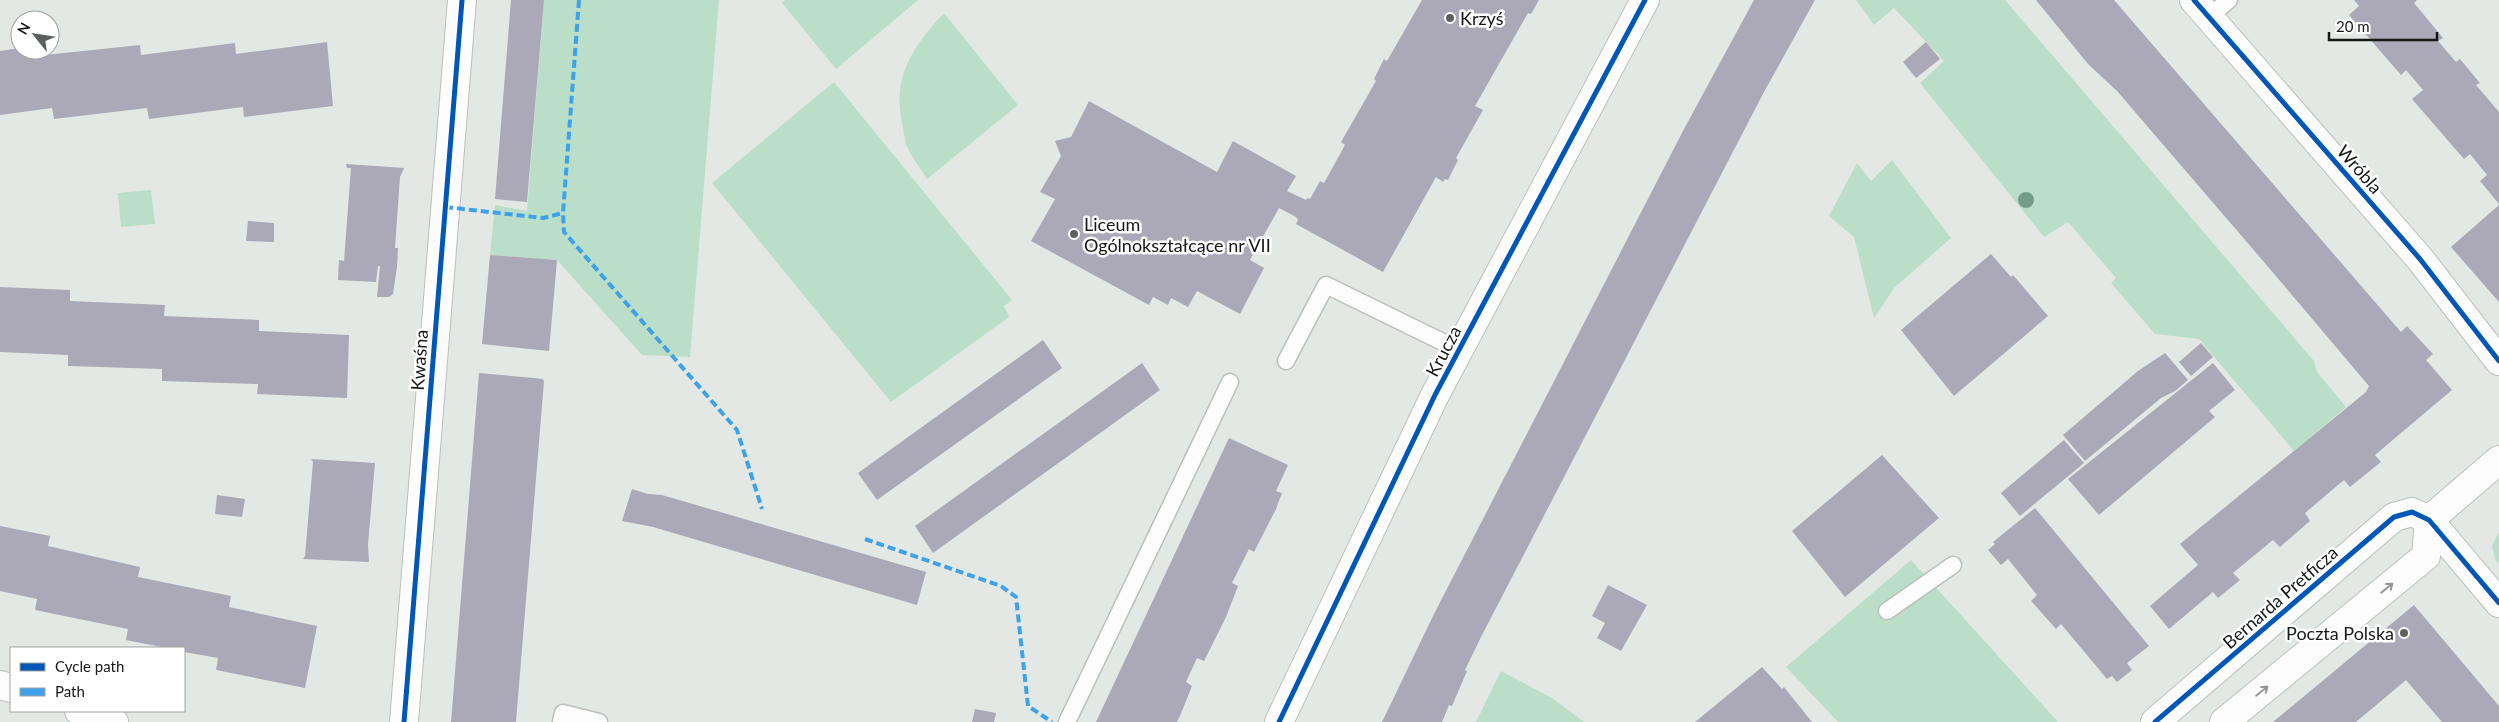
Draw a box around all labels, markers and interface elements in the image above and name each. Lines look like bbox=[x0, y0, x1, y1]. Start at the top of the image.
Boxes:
place label: Krzyś bbox=[1460, 7, 1504, 29]
north arrow bbox=[10, 10, 60, 60]
scale bar bbox=[2329, 10, 2436, 42]
marker: Krzyś bbox=[1444, 12, 1456, 24]
text: 20 m bbox=[2336, 17, 2370, 35]
text: N bbox=[13, 19, 33, 37]
street label: Wróbla bbox=[2333, 140, 2387, 198]
place label: Liceum Ogólnokształcące nr VII bbox=[1084, 213, 1271, 256]
marker: Liceum Ogólnokształcące nr VII bbox=[1068, 228, 1080, 240]
street label: Krucza bbox=[1421, 322, 1465, 380]
street label: Kwaśna bbox=[406, 329, 432, 391]
street label: Bernarda Pretficza bbox=[2218, 541, 2342, 653]
one-way arrow bbox=[2381, 582, 2394, 593]
place label: Poczta Polska bbox=[2286, 622, 2394, 644]
marker: Poczta Polska bbox=[2398, 627, 2410, 639]
legend bbox=[10, 647, 185, 712]
text: Cycle path bbox=[55, 657, 124, 675]
text: Path bbox=[55, 682, 85, 700]
one-way arrow bbox=[2255, 686, 2268, 697]

